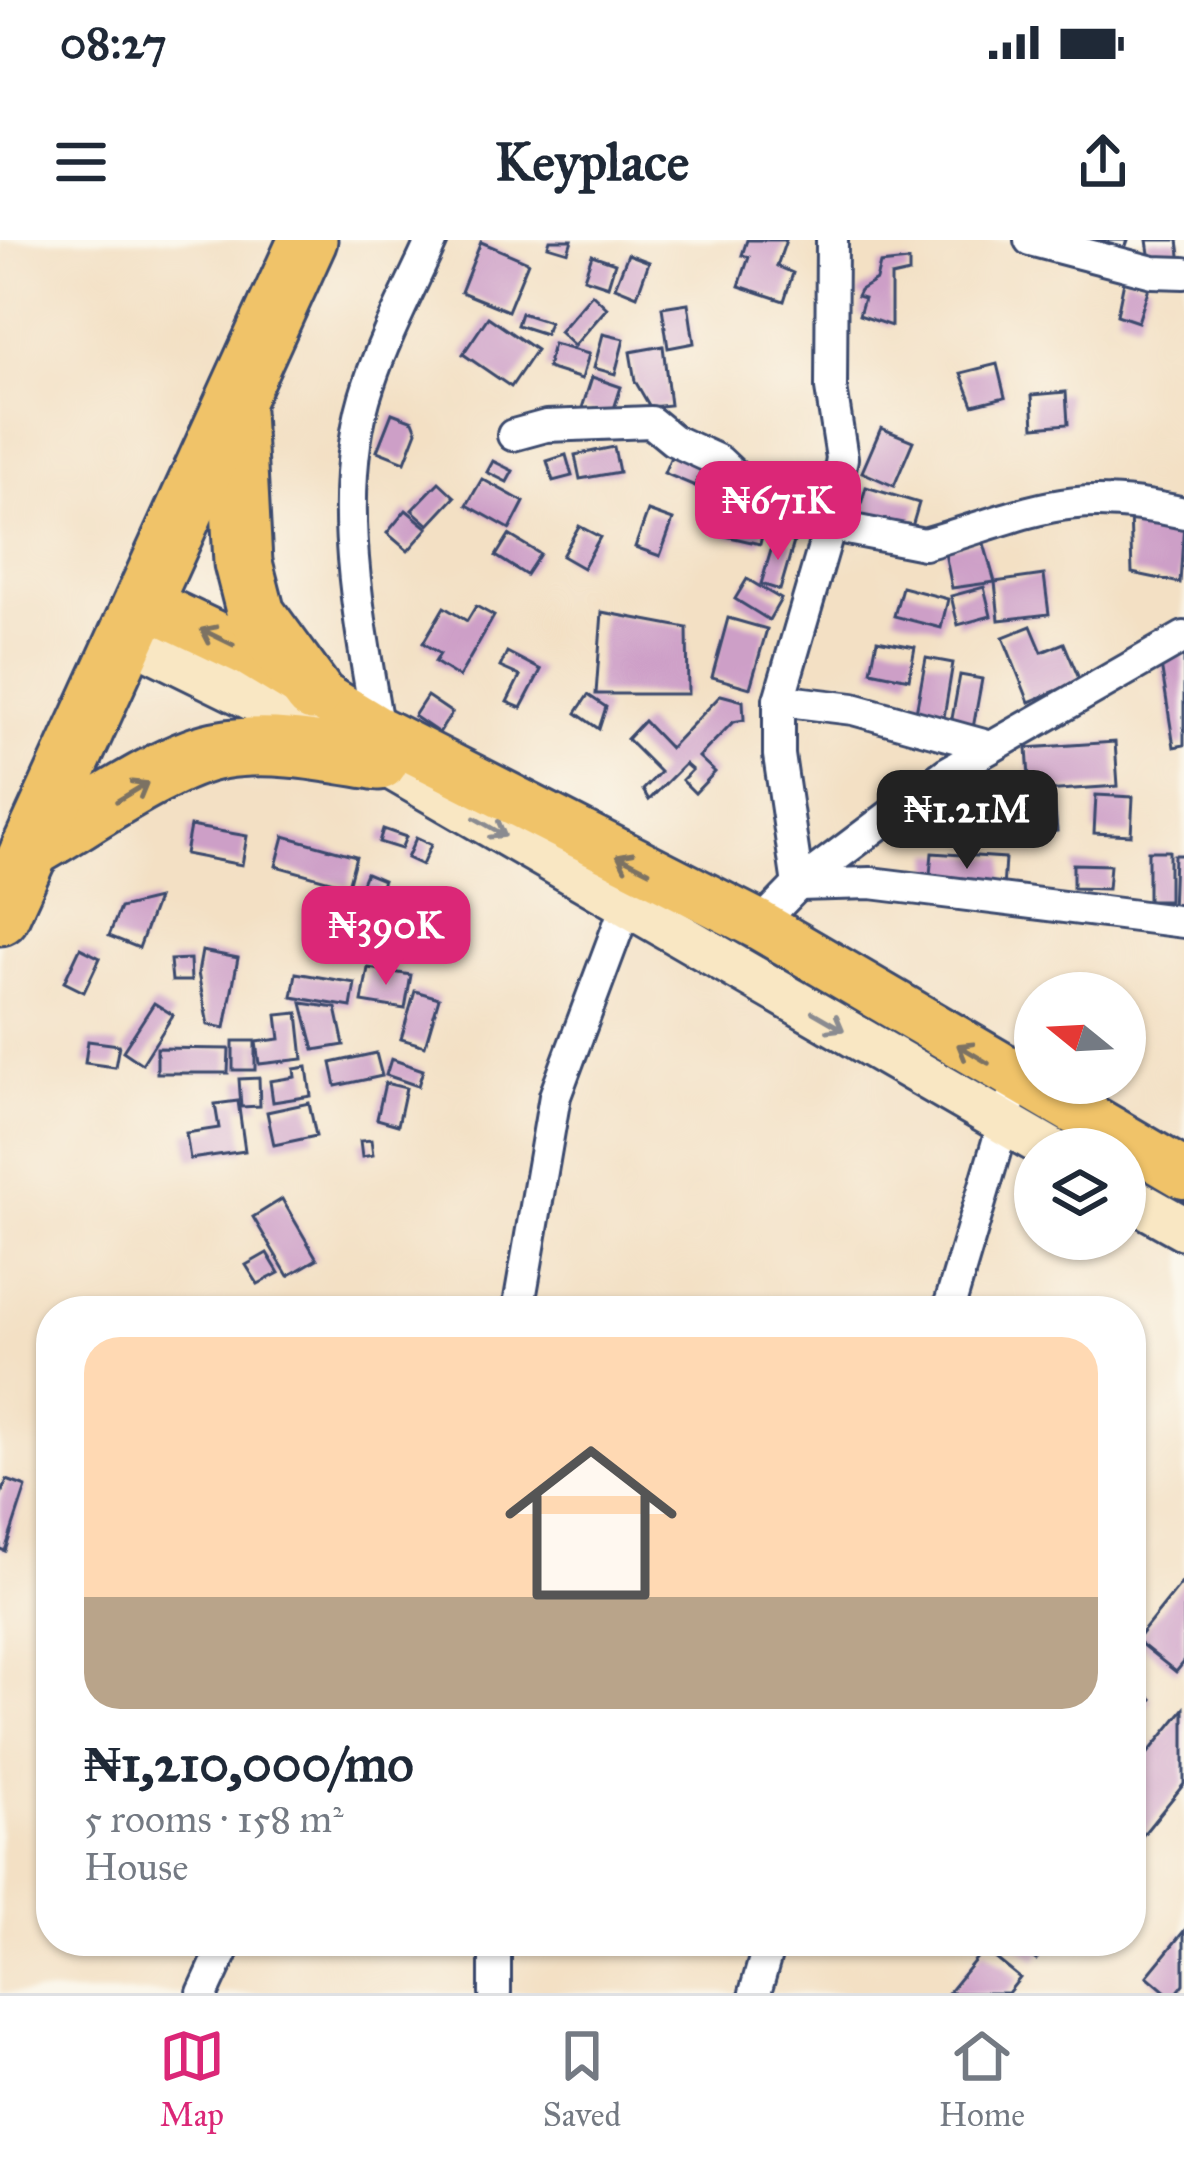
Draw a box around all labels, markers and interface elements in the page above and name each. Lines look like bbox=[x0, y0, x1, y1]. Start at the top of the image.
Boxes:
text: 08:27 bbox=[60, 15, 166, 70]
icon: menu bbox=[48, 129, 114, 195]
text: Keyplace bbox=[495, 129, 689, 195]
icon: share bbox=[1070, 129, 1136, 195]
pin: ₦671K bbox=[694, 461, 862, 563]
text: ₦671K bbox=[722, 476, 834, 524]
one-way arrow bbox=[200, 625, 236, 647]
pin: ₦1.21M bbox=[869, 770, 1065, 872]
one-way arrow bbox=[114, 779, 149, 803]
text: ₦1.21M bbox=[904, 785, 1030, 833]
one-way arrow bbox=[472, 815, 507, 839]
one-way arrow bbox=[616, 851, 651, 874]
pin: ₦390K bbox=[302, 886, 470, 988]
text: ₦390K bbox=[328, 901, 444, 949]
north arrow bbox=[1014, 972, 1146, 1104]
map controls bbox=[1014, 972, 1146, 1260]
one-way arrow bbox=[810, 1010, 845, 1033]
one-way arrow bbox=[956, 1041, 991, 1065]
button: layers bbox=[1014, 1128, 1146, 1260]
icon: home bbox=[483, 1415, 699, 1631]
text: ₦1,210,000/mo bbox=[84, 1733, 414, 1795]
text: 5 rooms · 158 m² bbox=[84, 1795, 344, 1843]
text: House bbox=[84, 1843, 188, 1891]
tab: Map bbox=[159, 2023, 225, 2135]
tab: Saved bbox=[543, 2023, 621, 2135]
tab: Home bbox=[939, 2023, 1025, 2135]

